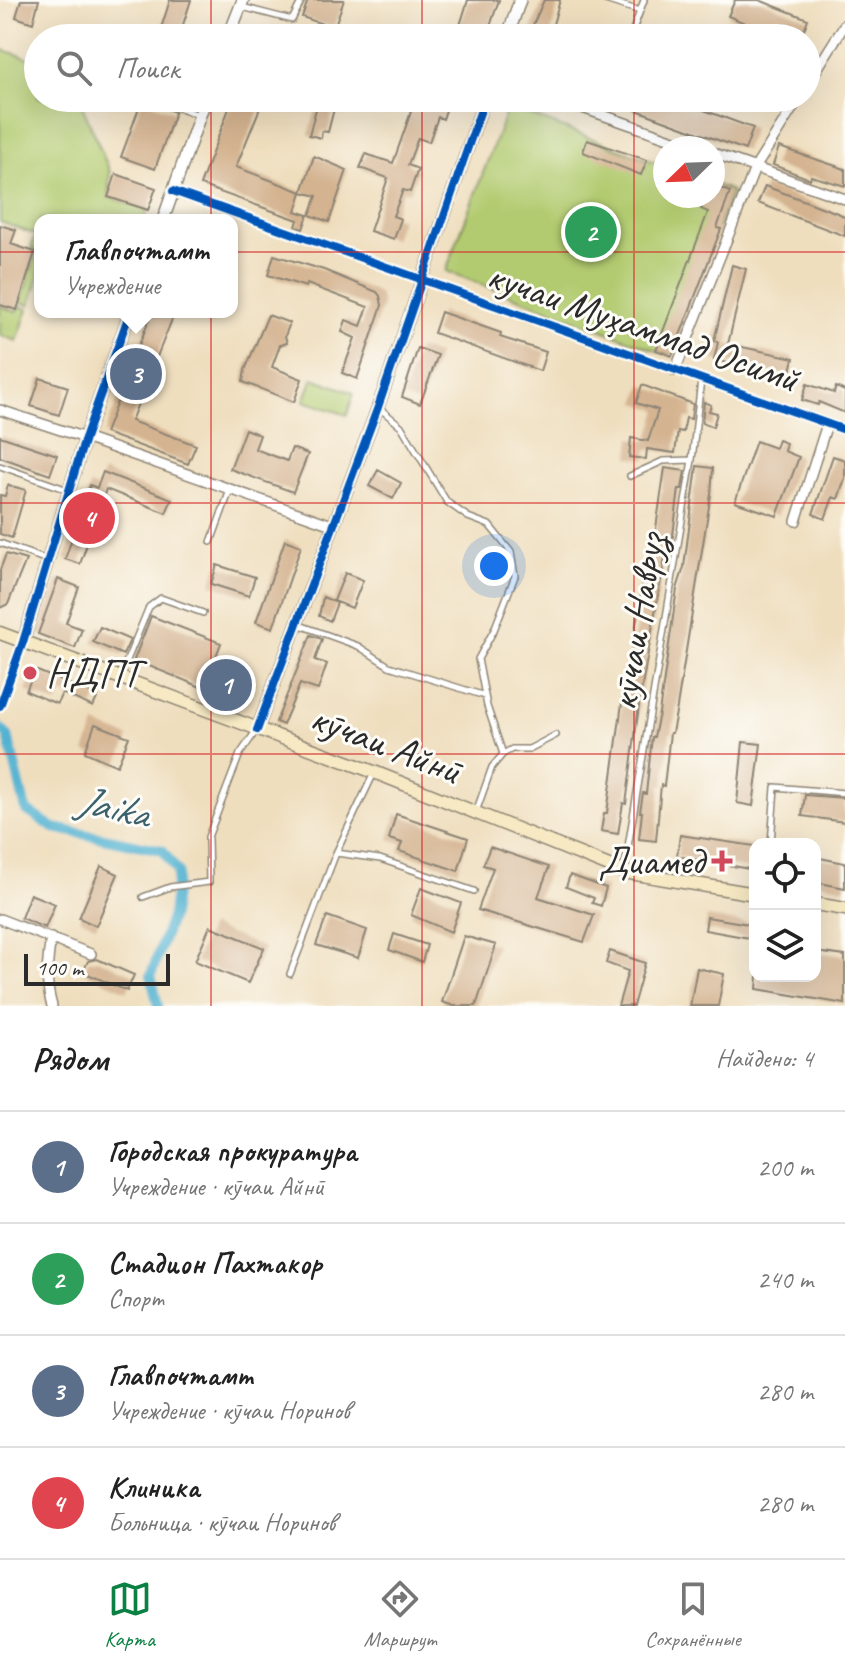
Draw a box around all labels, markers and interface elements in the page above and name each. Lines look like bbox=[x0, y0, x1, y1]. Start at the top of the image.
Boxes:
search box bbox=[24, 24, 821, 112]
icon: search bbox=[52, 46, 96, 90]
text: Поиск bbox=[116, 49, 179, 87]
north arrow bbox=[653, 136, 725, 208]
pin: 2 bbox=[565, 202, 617, 262]
popup bbox=[34, 214, 238, 318]
text: Главпочтамт bbox=[64, 231, 208, 269]
street label: кучаи Муҳаммад Осимй bbox=[481, 250, 808, 404]
text: Учреждение bbox=[64, 269, 160, 302]
pin: 3 bbox=[110, 344, 162, 404]
pin: 4 bbox=[63, 488, 115, 548]
street label: кӯчаи Навруз bbox=[598, 527, 676, 714]
your location bbox=[474, 546, 514, 586]
place label: НДПТ bbox=[46, 648, 148, 698]
pin: 1 bbox=[200, 655, 252, 715]
marker: НДПТ bbox=[21, 664, 39, 682]
street label: кӯчаи Айнӣ bbox=[303, 692, 470, 796]
water label: Jaika bbox=[70, 773, 158, 841]
place label: Диамед bbox=[598, 836, 707, 886]
map controls bbox=[749, 838, 821, 982]
button: locate bbox=[749, 838, 821, 910]
marker: Диамед bbox=[711, 850, 733, 872]
button: layers bbox=[749, 910, 821, 982]
scale bar bbox=[24, 950, 170, 986]
text: 100 m bbox=[36, 954, 83, 982]
text: Рядом bbox=[32, 1037, 108, 1080]
text: Найдено: 4 bbox=[716, 1042, 813, 1075]
text: Городская прокуратура bbox=[108, 1132, 357, 1170]
text: 1 bbox=[52, 1151, 64, 1184]
text: 200 m bbox=[757, 1151, 813, 1184]
text: Учреждение · кӯчаи Айнӣ bbox=[108, 1170, 324, 1203]
text: Стадион Пахтакор bbox=[108, 1244, 322, 1282]
text: 2 bbox=[52, 1263, 64, 1296]
text: 240 m bbox=[757, 1263, 813, 1296]
text: Спорт bbox=[108, 1282, 164, 1315]
text: Главпочтамт bbox=[108, 1356, 252, 1394]
text: 3 bbox=[52, 1375, 64, 1408]
text: 280 m bbox=[757, 1375, 813, 1408]
text: Учреждение · кӯчаи Норинов bbox=[108, 1394, 350, 1427]
text: Клиника bbox=[108, 1468, 199, 1506]
text: 4 bbox=[52, 1487, 64, 1520]
text: 280 m bbox=[757, 1487, 813, 1520]
text: Больница · кӯчаи Норинов bbox=[108, 1506, 335, 1539]
tab: Карта bbox=[104, 1577, 155, 1653]
tab: Маршрут bbox=[364, 1577, 436, 1653]
tab: Сохранённые bbox=[645, 1577, 741, 1653]

